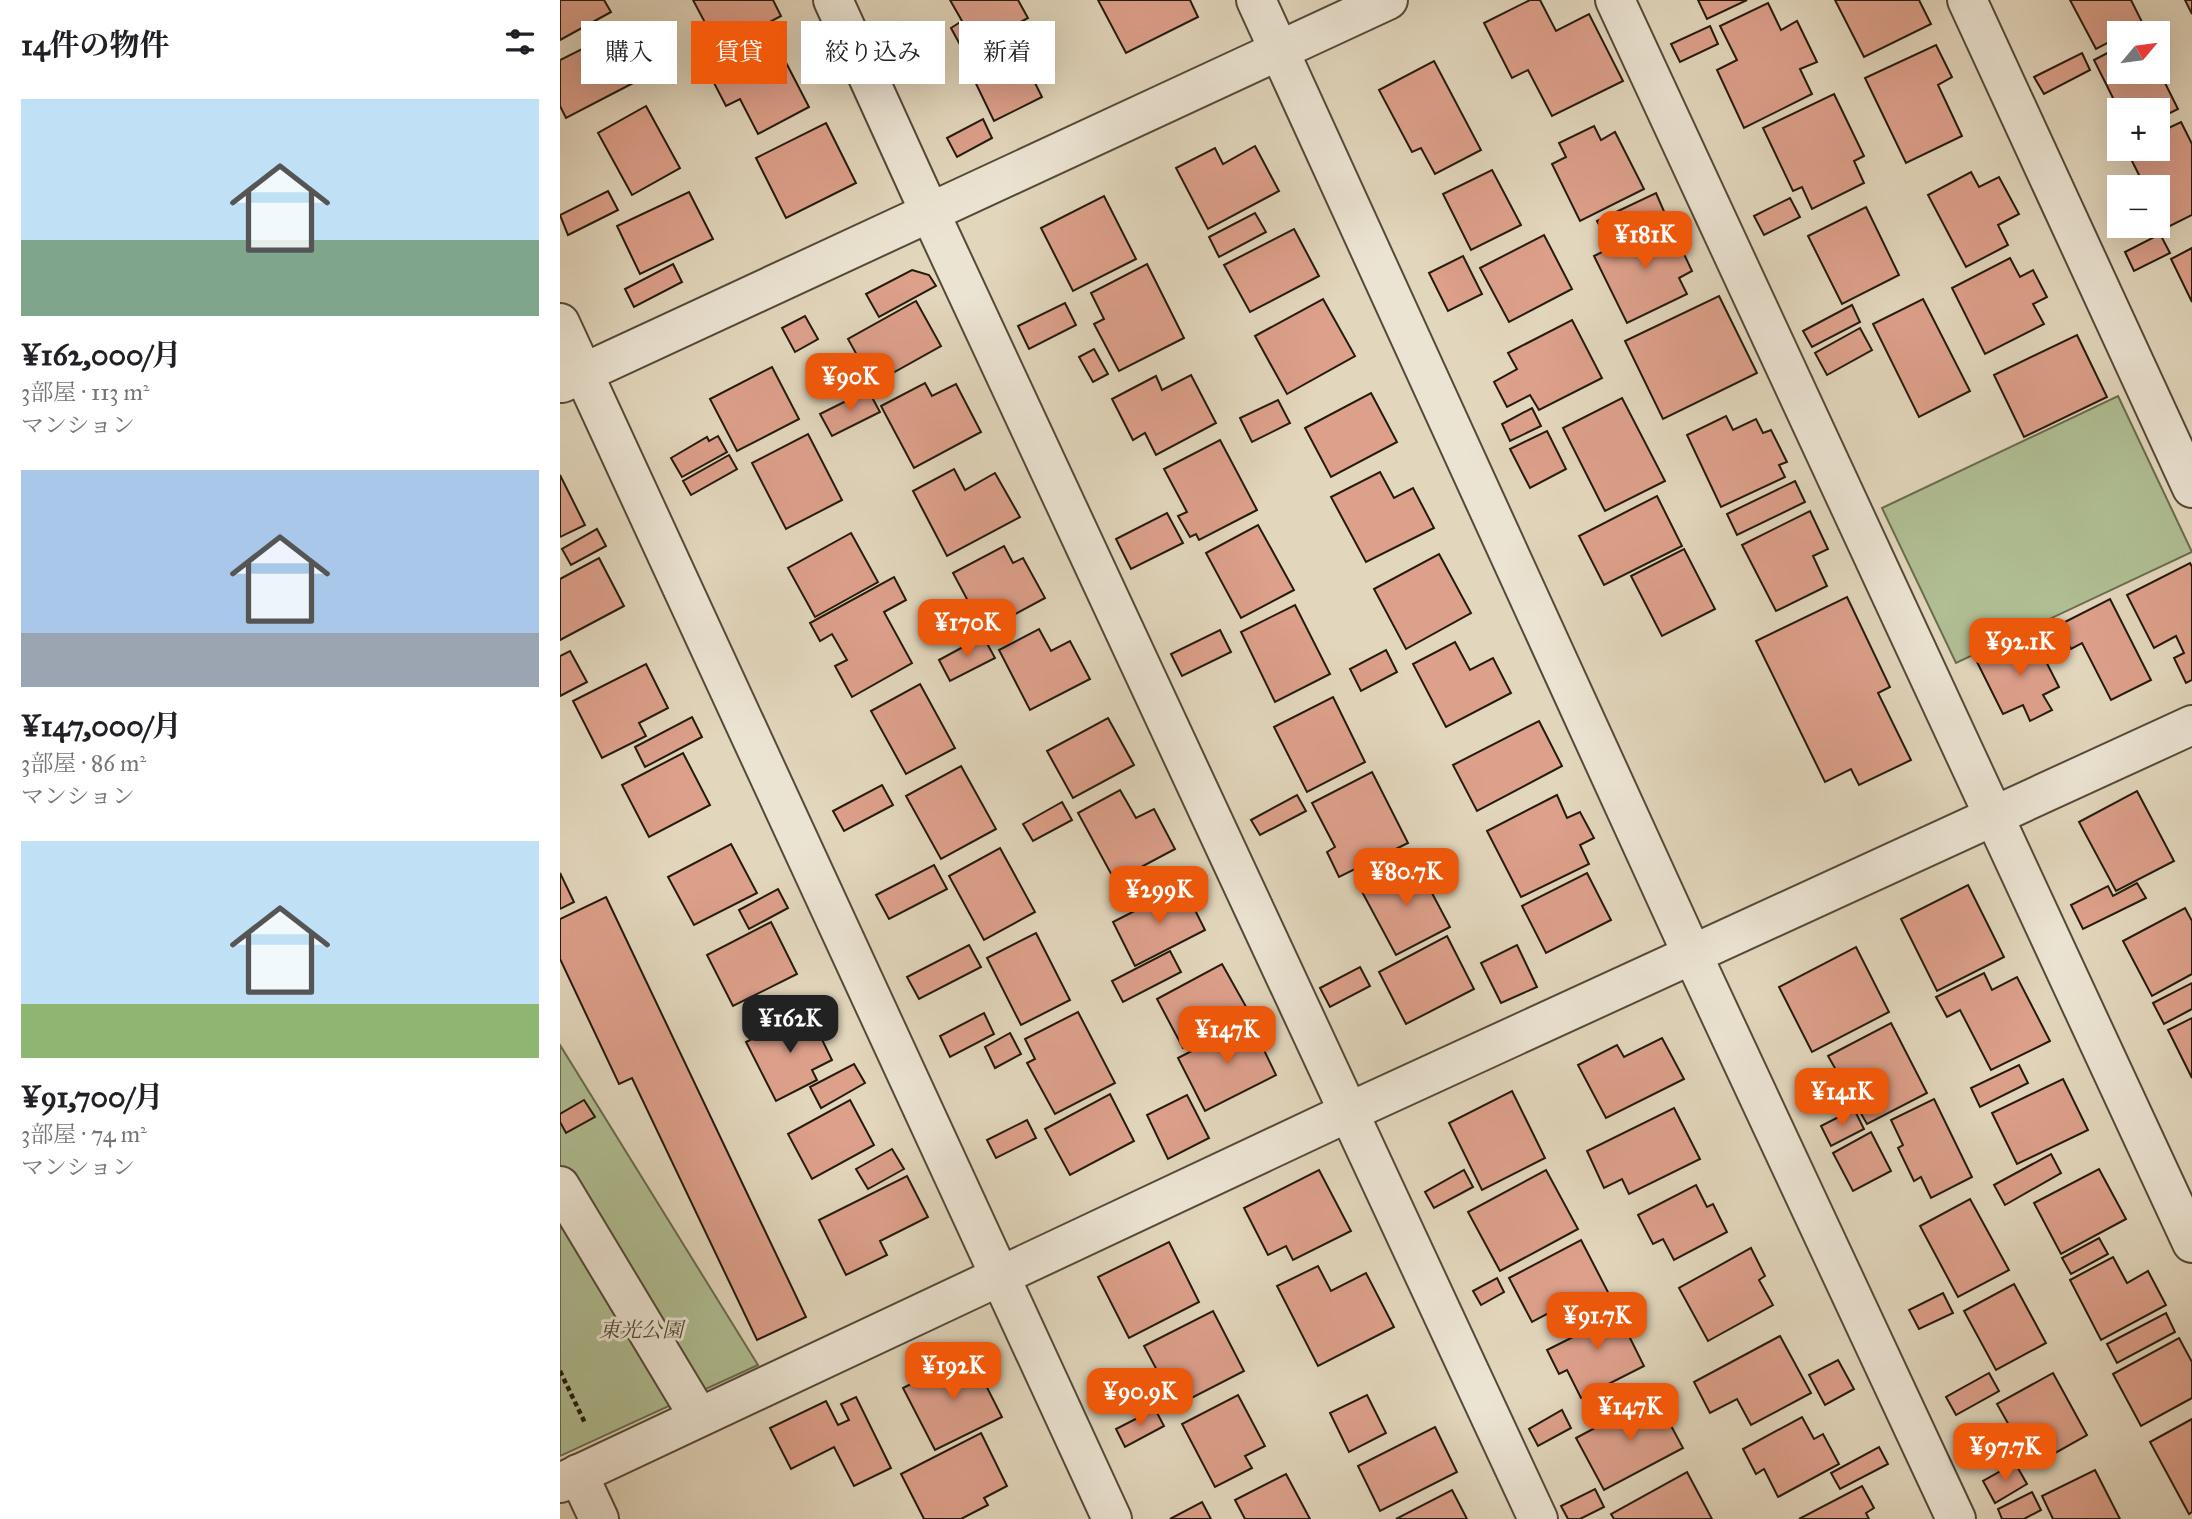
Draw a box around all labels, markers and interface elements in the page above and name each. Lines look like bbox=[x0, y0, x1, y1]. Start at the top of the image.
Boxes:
chip: 購入 bbox=[581, 21, 677, 84]
chip: 賃貸 bbox=[691, 21, 787, 84]
chip: 絞り込み bbox=[801, 21, 945, 84]
chip: 新着 bbox=[959, 21, 1055, 84]
north arrow bbox=[2107, 21, 2170, 84]
map controls bbox=[2107, 21, 2170, 238]
icon: filters bbox=[501, 23, 539, 61]
text: 14件の物件 bbox=[21, 27, 170, 63]
button: + bbox=[2107, 98, 2170, 161]
icon: home bbox=[217, 145, 343, 271]
button: − bbox=[2107, 175, 2170, 238]
pin: ¥181K bbox=[1596, 212, 1694, 271]
text: ¥181K bbox=[1614, 220, 1676, 248]
text: ¥162,000/月 bbox=[21, 337, 181, 373]
pin: ¥90K bbox=[809, 354, 891, 413]
text: ¥90K bbox=[821, 362, 879, 390]
text: 3部屋 · 113 m² bbox=[21, 378, 149, 406]
text: マンション bbox=[21, 411, 135, 439]
icon: home bbox=[217, 516, 343, 642]
pin: ¥170K bbox=[918, 600, 1016, 659]
text: ¥170K bbox=[934, 608, 1000, 636]
pin: ¥92.1K bbox=[1963, 618, 2077, 678]
text: ¥92.1K bbox=[1985, 627, 2055, 655]
text: ¥147,000/月 bbox=[21, 708, 182, 744]
text: 3部屋 · 86 m² bbox=[21, 749, 146, 777]
text: マンション bbox=[21, 782, 135, 810]
pin: ¥80.7K bbox=[1349, 848, 1463, 908]
text: ¥80.7K bbox=[1370, 857, 1442, 885]
pin: ¥299K bbox=[1110, 866, 1208, 926]
text: ¥299K bbox=[1125, 875, 1193, 903]
icon: home bbox=[217, 887, 343, 1013]
pin: ¥162K bbox=[741, 996, 839, 1055]
text: ¥162K bbox=[758, 1004, 822, 1032]
pin: ¥147K bbox=[1178, 1006, 1276, 1066]
text: ¥147K bbox=[1195, 1015, 1259, 1043]
pin: ¥141K bbox=[1793, 1068, 1891, 1128]
text: ¥141K bbox=[1811, 1077, 1873, 1105]
text: ¥91,700/月 bbox=[21, 1079, 163, 1115]
text: 3部屋 · 74 m² bbox=[21, 1120, 147, 1148]
text: マンション bbox=[21, 1153, 135, 1181]
pin: ¥91.7K bbox=[1540, 1292, 1654, 1352]
text: ¥91.7K bbox=[1563, 1301, 1631, 1329]
park label: 東光公園 bbox=[599, 1317, 686, 1343]
pin: ¥192K bbox=[904, 1342, 1002, 1402]
text: ¥192K bbox=[921, 1351, 985, 1379]
pin: ¥90.9K bbox=[1083, 1368, 1197, 1428]
text: ¥90.9K bbox=[1103, 1377, 1177, 1405]
pin: ¥147K bbox=[1581, 1384, 1679, 1443]
text: ¥147K bbox=[1598, 1392, 1662, 1420]
pin: ¥97.7K bbox=[1948, 1424, 2062, 1483]
text: ¥97.7K bbox=[1969, 1432, 2041, 1460]

